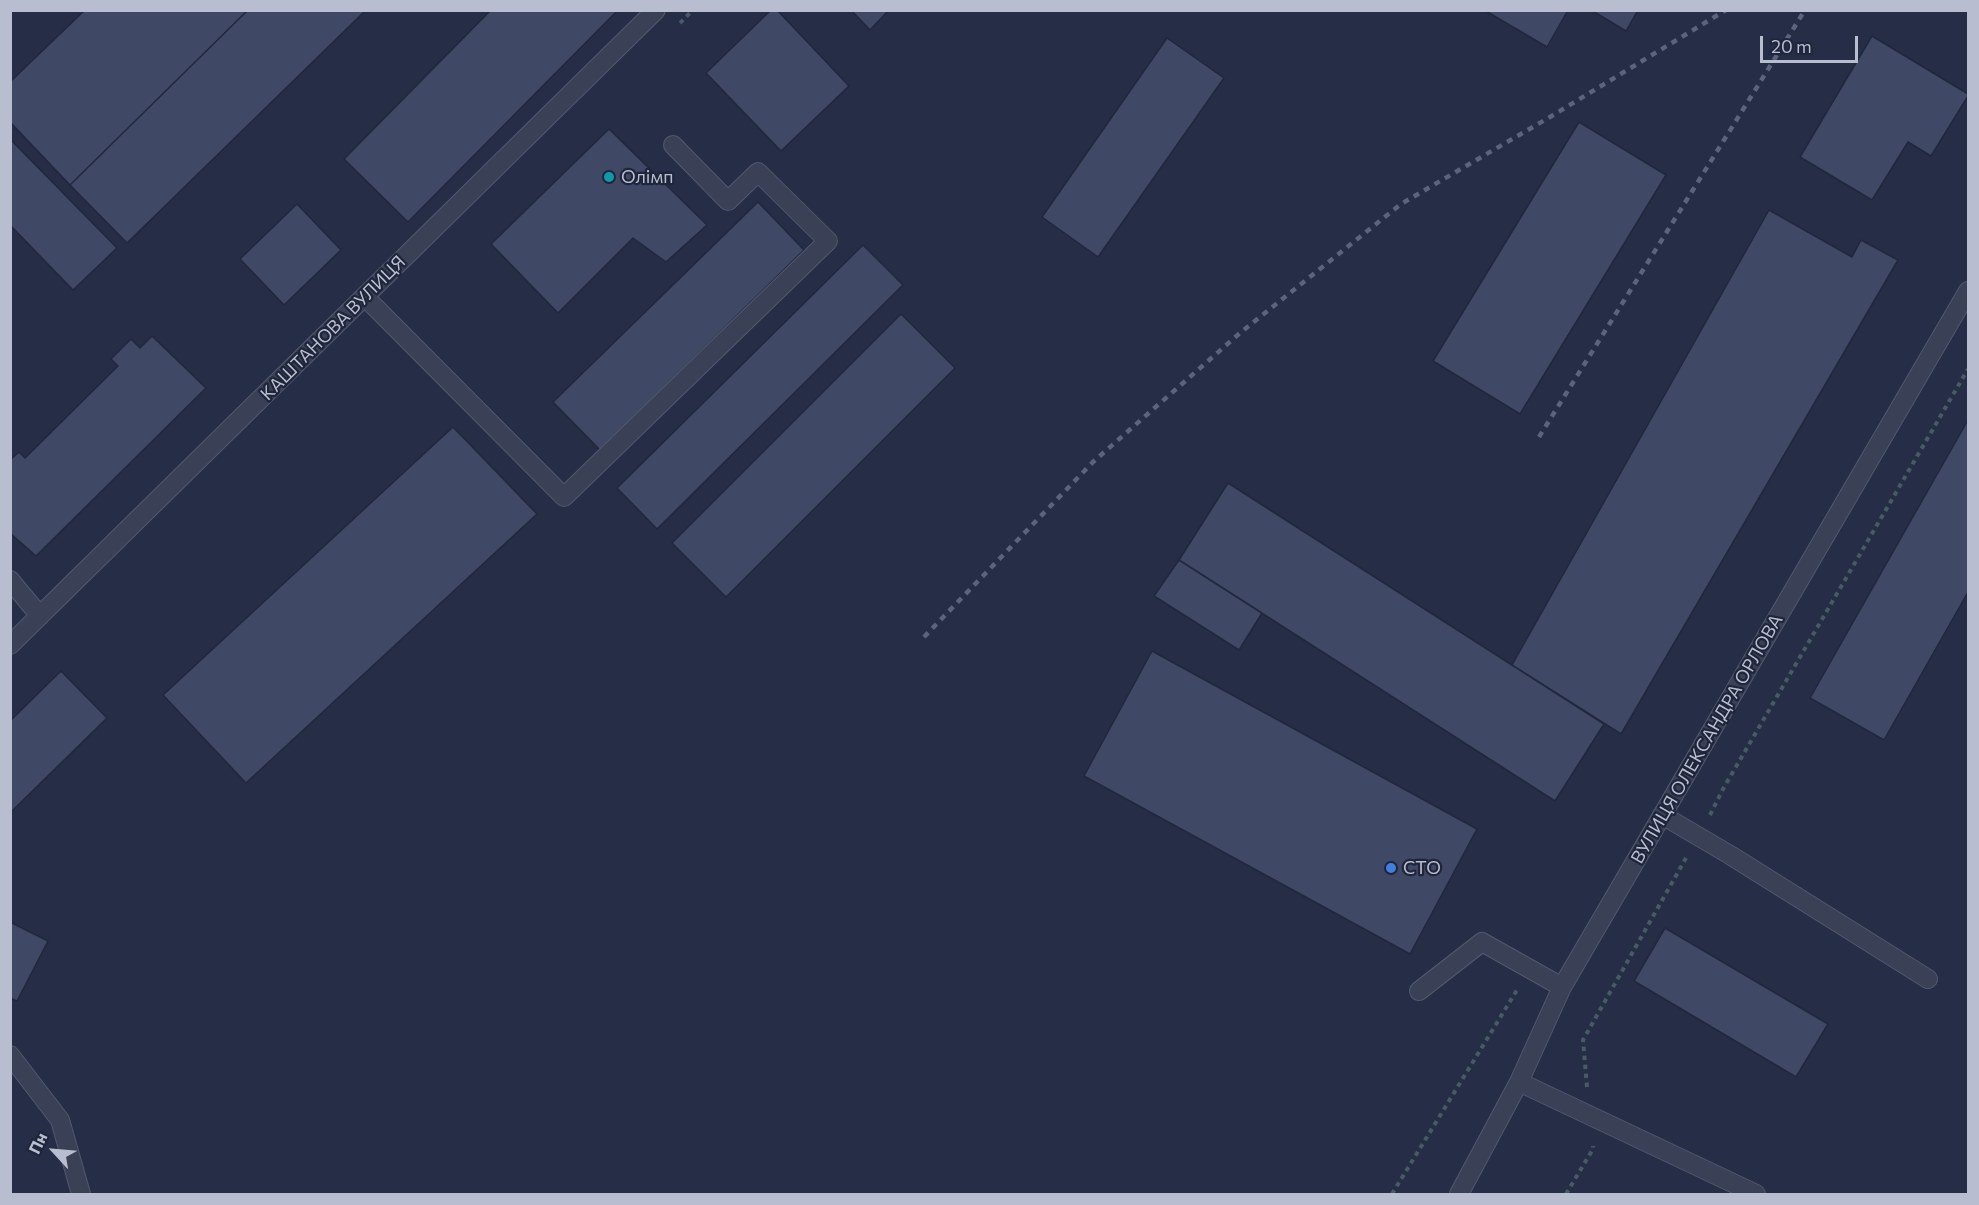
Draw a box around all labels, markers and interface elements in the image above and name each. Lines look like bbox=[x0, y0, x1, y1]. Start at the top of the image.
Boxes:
scale bar bbox=[1763, 24, 1860, 62]
text: 20 m bbox=[1771, 35, 1812, 57]
place label: Олімп bbox=[621, 166, 674, 188]
marker: Олімп bbox=[602, 170, 616, 184]
street label: КАШТАНОВА ВУЛИЦЯ bbox=[256, 251, 410, 405]
street label: ВУЛИЦЯ ОЛЕКСАНДРА ОРЛОВА bbox=[1627, 610, 1787, 868]
place label: СТО bbox=[1403, 857, 1441, 879]
marker: СТО bbox=[1384, 861, 1398, 875]
north arrow bbox=[24, 1121, 84, 1181]
text: Пн bbox=[24, 1129, 51, 1157]

